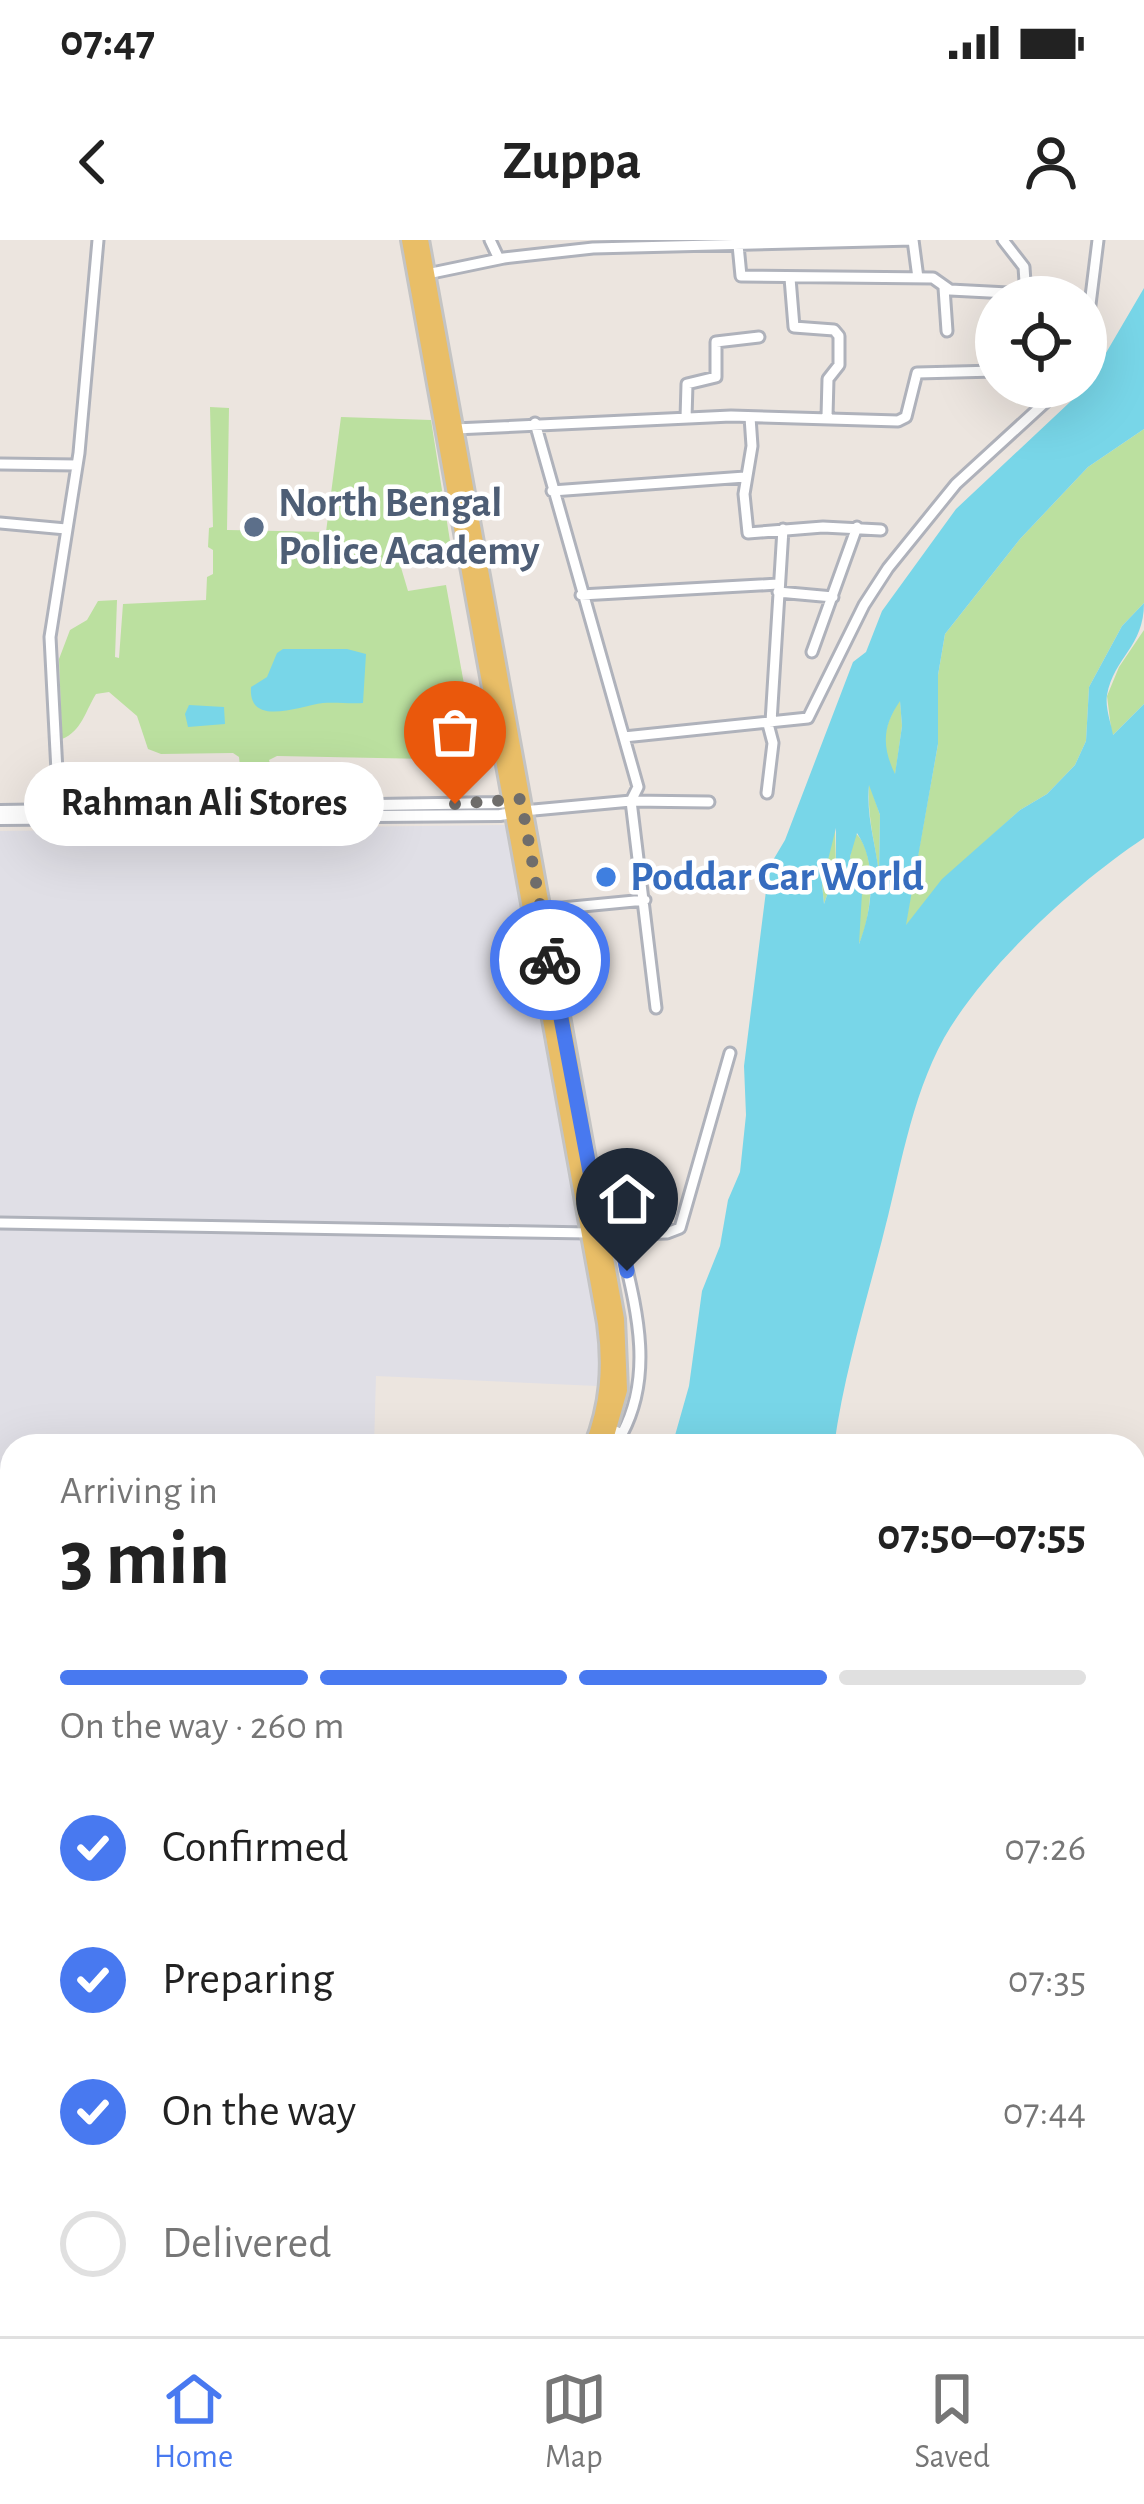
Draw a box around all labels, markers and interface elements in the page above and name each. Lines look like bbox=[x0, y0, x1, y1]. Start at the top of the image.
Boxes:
text: 07:47 bbox=[60, 19, 155, 64]
icon: back bbox=[60, 129, 126, 195]
icon: person bbox=[1018, 129, 1084, 195]
text: Zuppa bbox=[503, 135, 641, 189]
map controls bbox=[975, 276, 1107, 408]
button: locate bbox=[975, 276, 1107, 408]
place label: North Bengal Police Academy bbox=[278, 482, 540, 572]
marker: North Bengal Police Academy bbox=[241, 514, 267, 540]
pin bbox=[404, 681, 506, 804]
icon: bag bbox=[422, 699, 488, 765]
callout: Rahman Ali Stores bbox=[23, 762, 383, 846]
text: Rahman Ali Stores bbox=[61, 784, 347, 823]
place label: Poddar Car World bbox=[630, 856, 924, 898]
marker: Poddar Car World bbox=[593, 864, 619, 890]
courier bbox=[490, 900, 610, 1020]
icon: bike bbox=[517, 927, 583, 993]
pin bbox=[576, 1148, 678, 1271]
icon: home bbox=[594, 1166, 660, 1232]
text: Arriving in bbox=[60, 1472, 218, 1511]
text: 07:50–07:55 bbox=[877, 1513, 1086, 1558]
text: 3 min bbox=[60, 1521, 230, 1599]
text: On the way · 260 m bbox=[60, 1707, 344, 1746]
icon: check bbox=[60, 1815, 126, 1881]
text: Confirmed bbox=[162, 1825, 348, 1870]
text: 07:26 bbox=[1004, 1829, 1086, 1868]
icon: check bbox=[60, 1947, 126, 2013]
text: Preparing bbox=[162, 1957, 334, 2002]
text: 07:35 bbox=[1008, 1961, 1086, 2000]
icon: check bbox=[60, 2079, 126, 2145]
text: On the way bbox=[162, 2089, 356, 2134]
text: 07:44 bbox=[1003, 2093, 1086, 2132]
text: Delivered bbox=[162, 2221, 331, 2266]
tab: Home bbox=[154, 2366, 233, 2478]
tab: Map bbox=[541, 2366, 607, 2478]
tab: Saved bbox=[915, 2366, 990, 2478]

